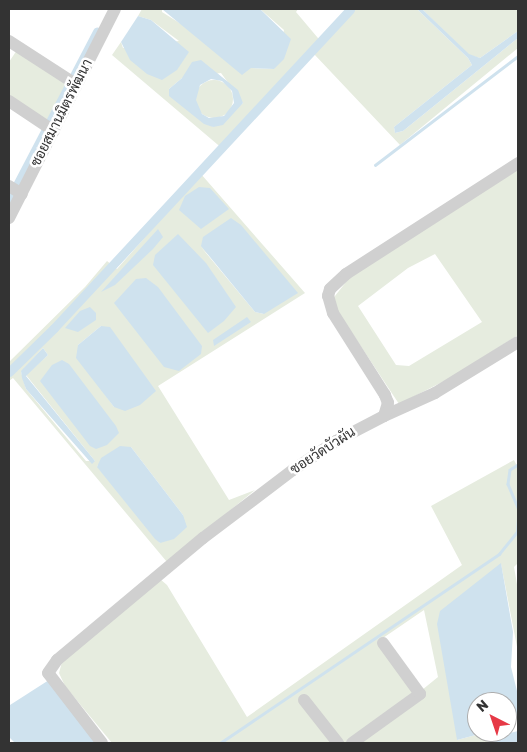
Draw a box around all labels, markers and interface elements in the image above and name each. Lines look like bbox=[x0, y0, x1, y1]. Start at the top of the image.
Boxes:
street label: ซอยสมานมิตรพัฒนา bbox=[28, 56, 96, 170]
street label: ซอยวัดบัวผัน bbox=[287, 424, 359, 478]
north arrow bbox=[467, 692, 517, 742]
text: N bbox=[473, 696, 492, 716]

